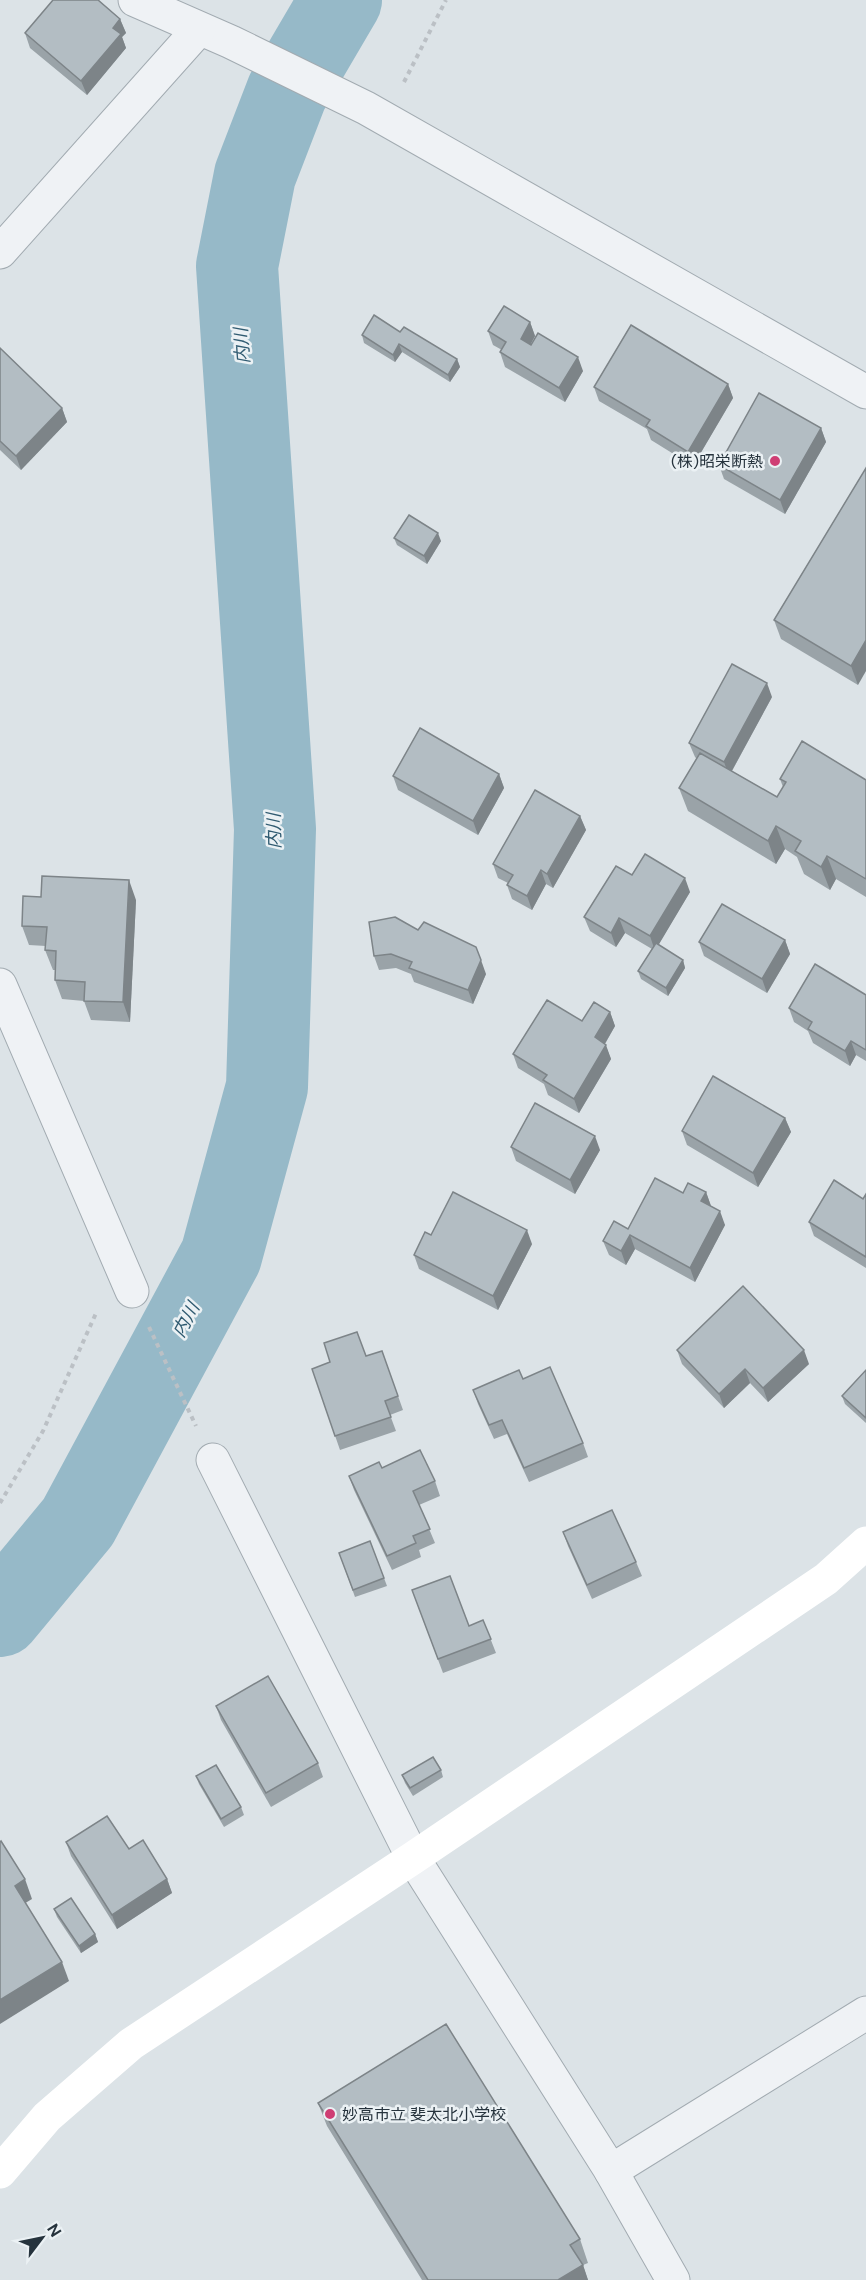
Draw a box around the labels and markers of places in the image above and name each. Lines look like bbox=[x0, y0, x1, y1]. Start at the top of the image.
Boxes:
place label: (株)昭栄断熱 bbox=[671, 451, 763, 472]
marker: (株)昭栄断熱 bbox=[768, 454, 782, 468]
place label: 妙高市立 斐太北小学校 bbox=[342, 2104, 506, 2125]
marker: 妙高市立 斐太北小学校 bbox=[323, 2107, 337, 2121]

